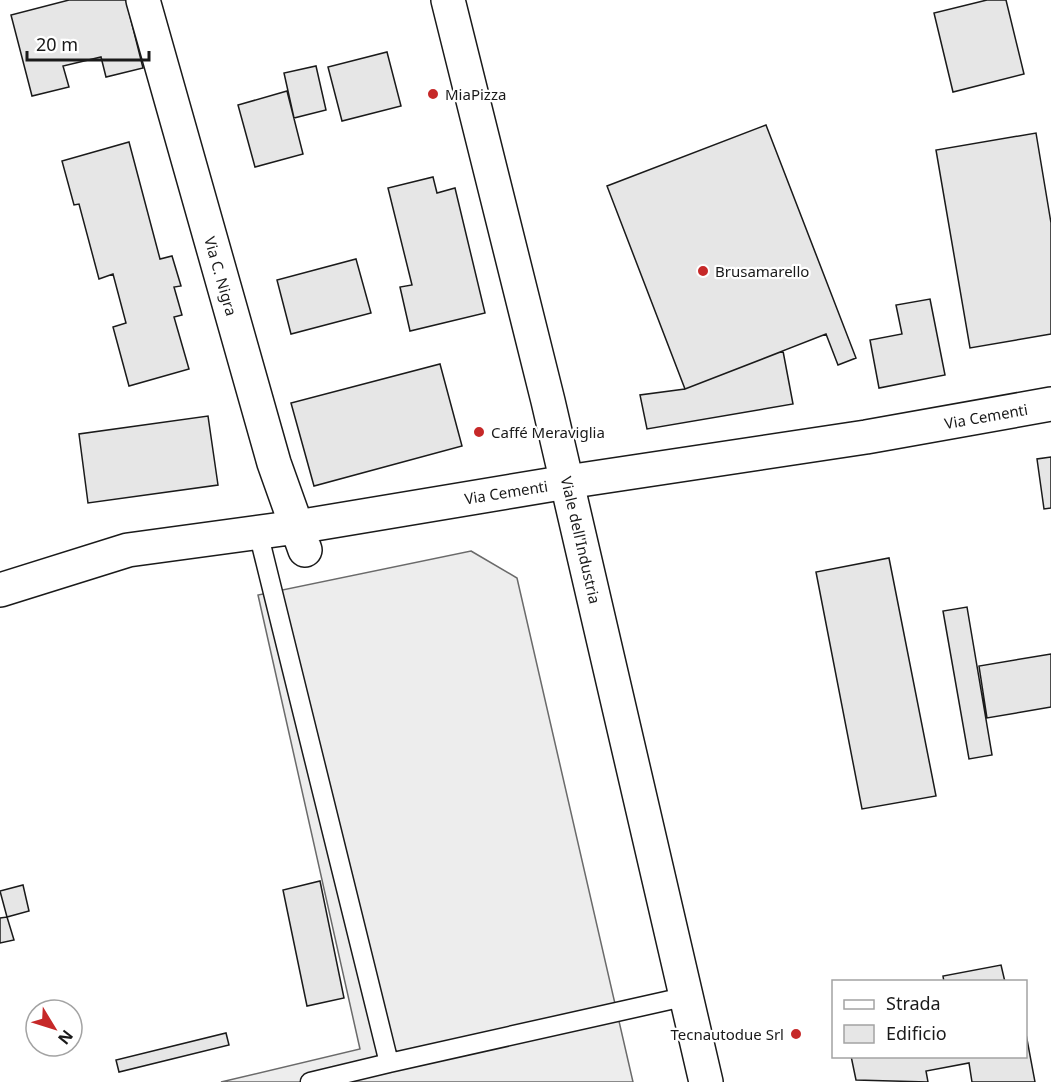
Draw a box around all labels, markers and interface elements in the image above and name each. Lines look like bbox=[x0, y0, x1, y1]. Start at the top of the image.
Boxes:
scale bar bbox=[27, 24, 148, 62]
text: 20 m bbox=[36, 32, 78, 56]
place label: MiaPizza bbox=[445, 84, 506, 104]
marker: MiaPizza bbox=[426, 87, 440, 101]
street label: Via C. Nigra bbox=[200, 234, 242, 318]
place label: Brusamarello bbox=[715, 261, 809, 281]
marker: Brusamarello bbox=[696, 264, 710, 278]
street label: Via Cementi bbox=[943, 399, 1029, 433]
place label: Caffé Meraviglia bbox=[491, 422, 605, 442]
marker: Caffé Meraviglia bbox=[472, 425, 486, 439]
street label: Viale dell'Industria bbox=[557, 474, 605, 606]
street label: Via Cementi bbox=[463, 476, 549, 508]
legend bbox=[832, 980, 1027, 1058]
text: Strada bbox=[886, 991, 941, 1015]
north arrow bbox=[24, 998, 84, 1058]
text: Edificio bbox=[886, 1021, 947, 1045]
place label: Tecnautodue Srl bbox=[670, 1024, 784, 1044]
text: N bbox=[53, 1025, 78, 1049]
marker: Tecnautodue Srl bbox=[789, 1027, 803, 1041]

